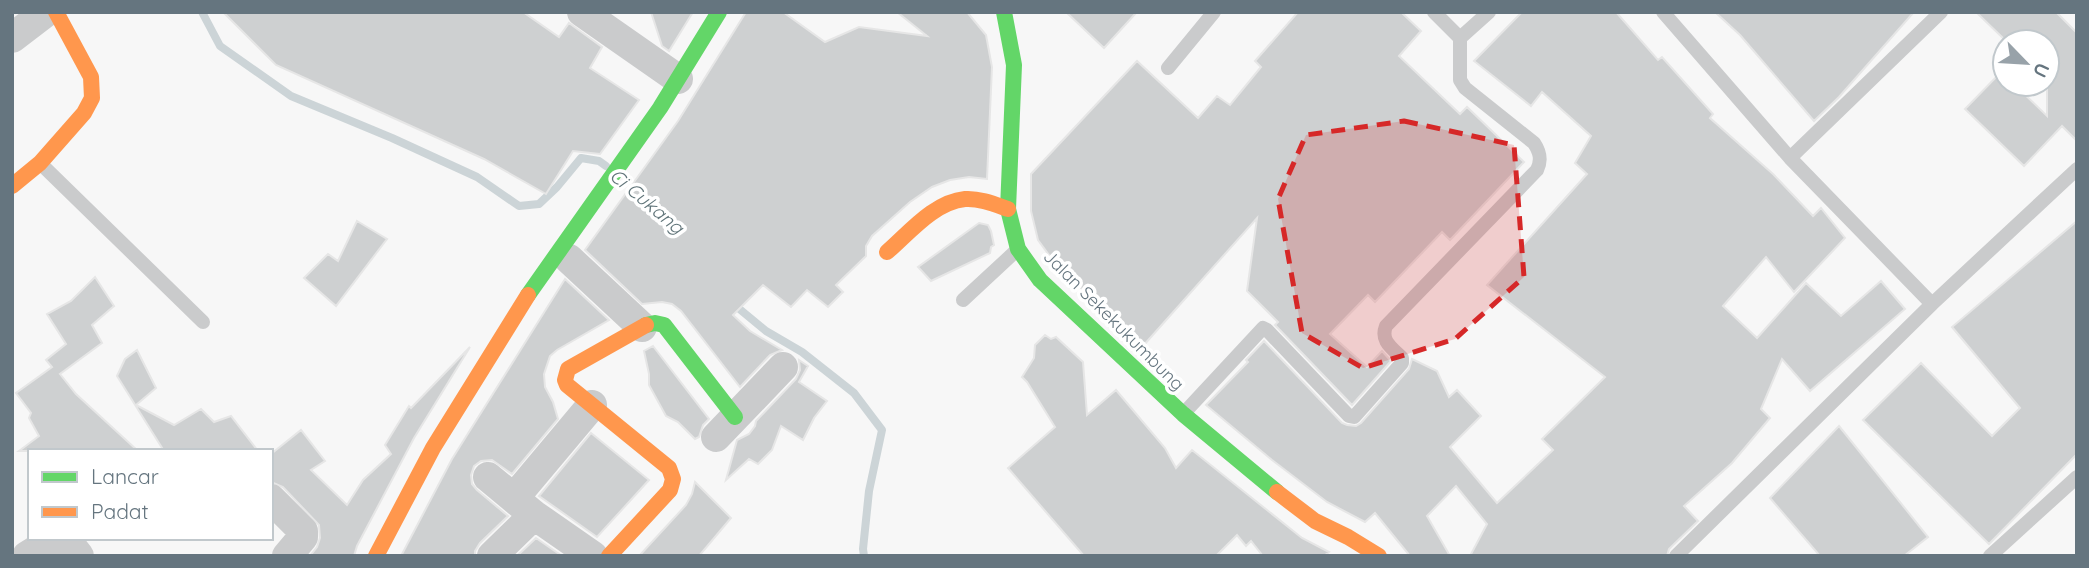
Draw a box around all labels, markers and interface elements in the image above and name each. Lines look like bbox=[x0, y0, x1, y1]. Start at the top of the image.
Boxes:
north arrow bbox=[1991, 28, 2061, 98]
text: U bbox=[2028, 59, 2055, 81]
water label: Ci Cukang bbox=[605, 163, 690, 240]
street label: Jalan Sekekukumbung bbox=[1039, 245, 1189, 395]
legend bbox=[28, 449, 273, 540]
text: Lancar bbox=[91, 463, 159, 489]
text: Padat bbox=[91, 498, 149, 524]

